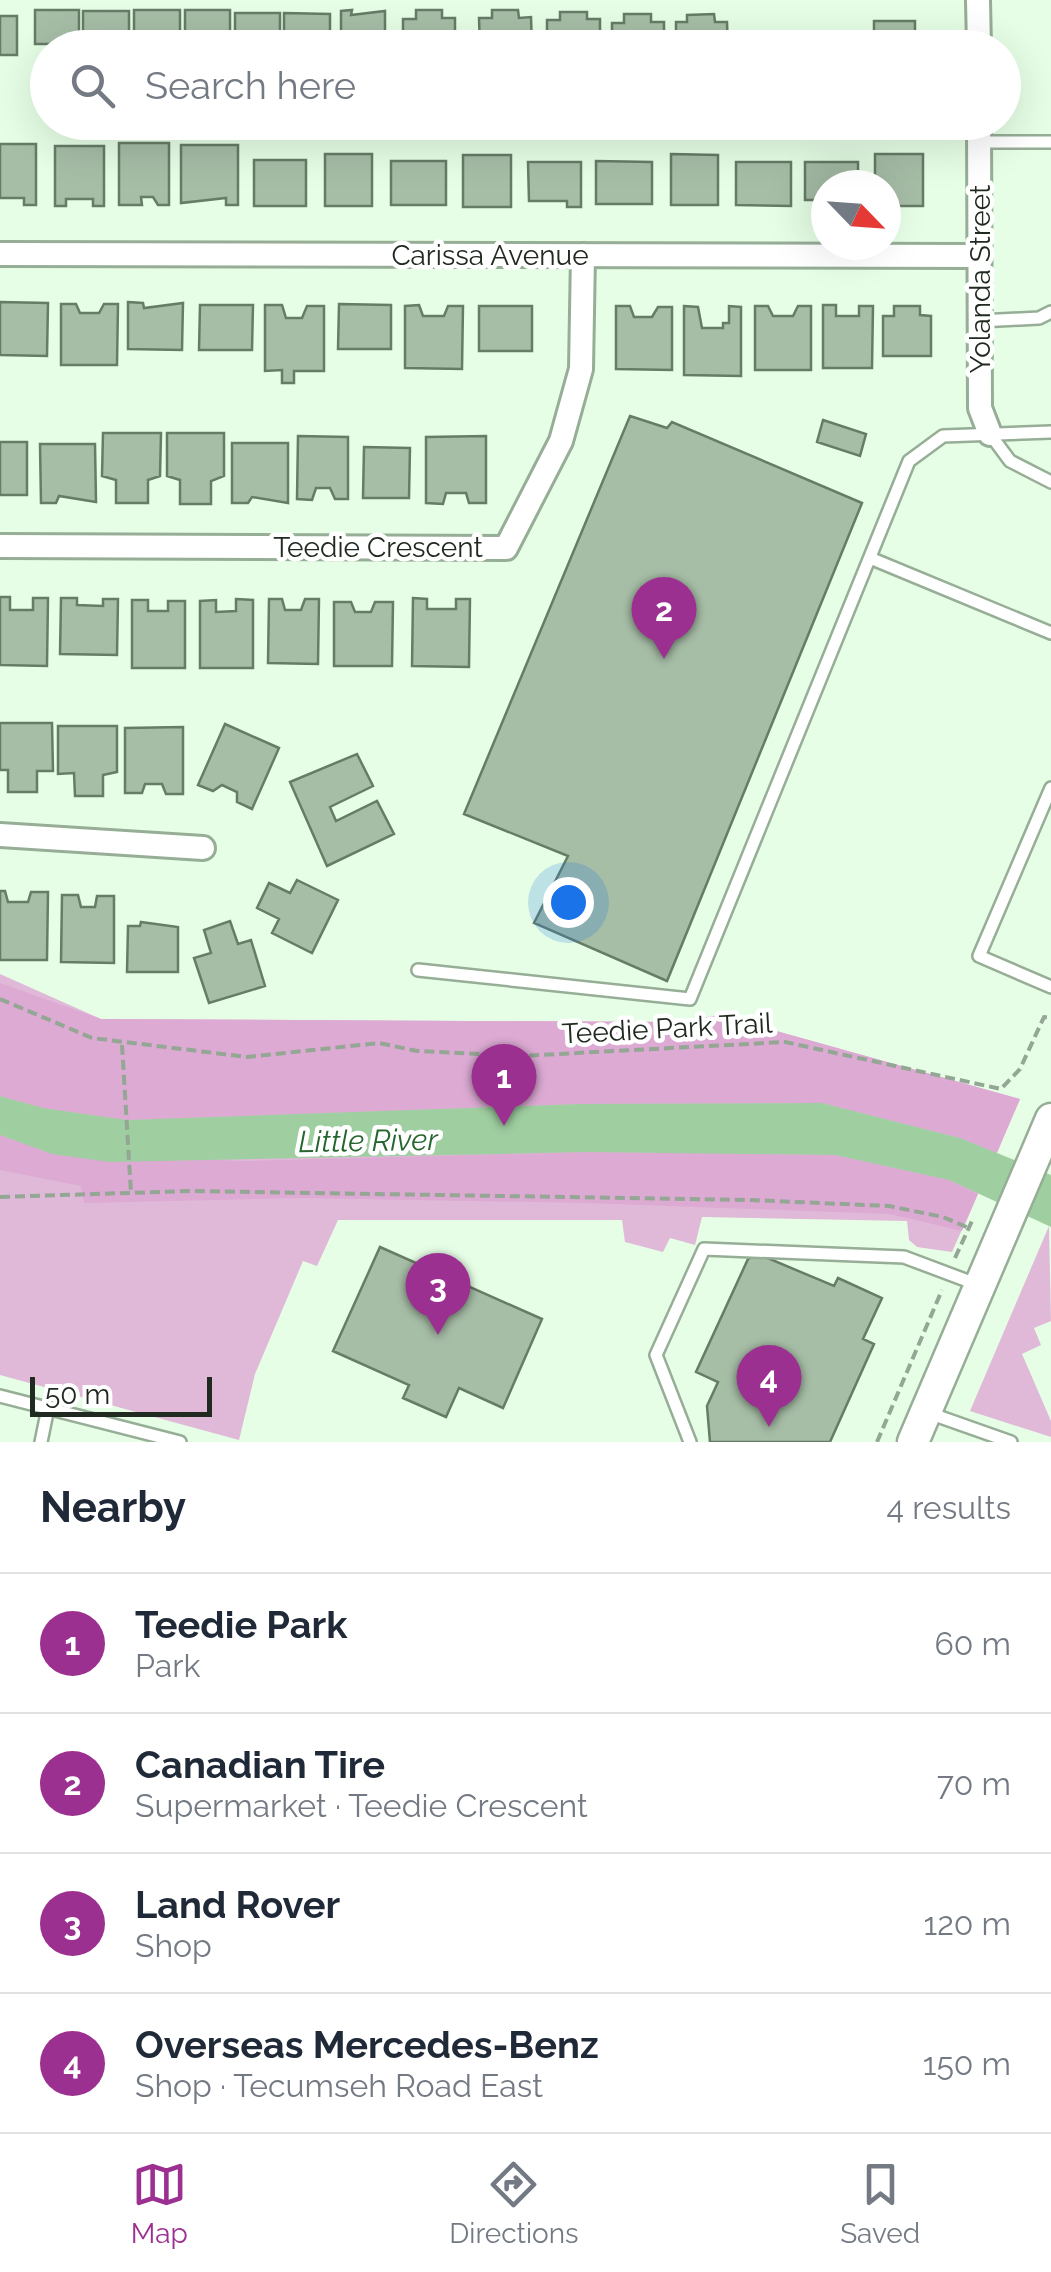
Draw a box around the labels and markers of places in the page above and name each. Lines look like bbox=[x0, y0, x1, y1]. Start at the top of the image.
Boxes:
pin: 2 bbox=[632, 576, 696, 659]
pin: 1 bbox=[472, 1044, 536, 1126]
pin: 3 bbox=[406, 1252, 470, 1335]
pin: 4 bbox=[736, 1344, 802, 1427]

